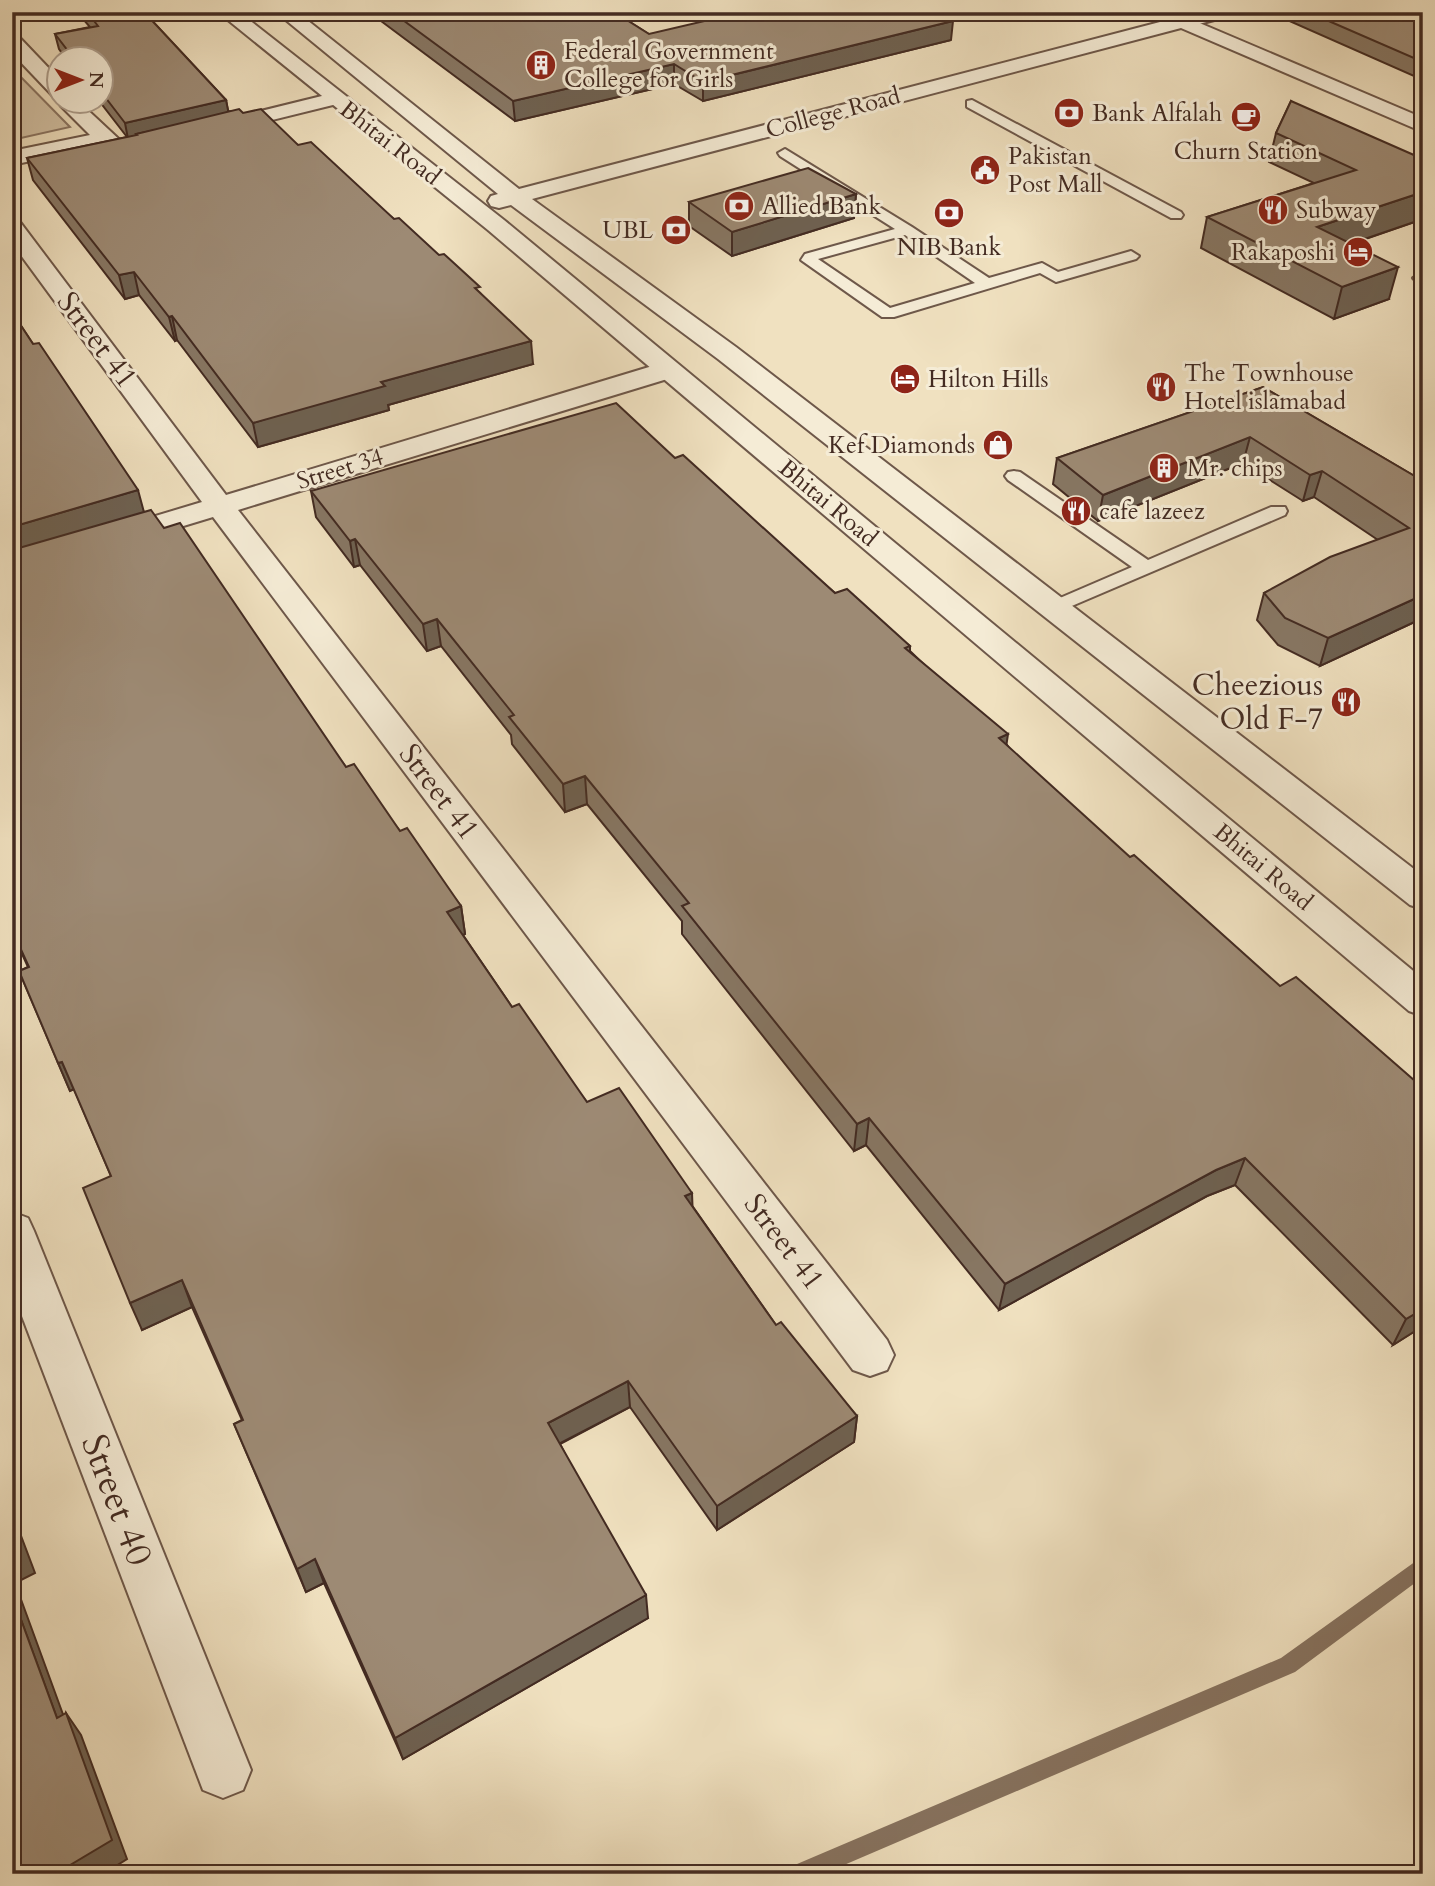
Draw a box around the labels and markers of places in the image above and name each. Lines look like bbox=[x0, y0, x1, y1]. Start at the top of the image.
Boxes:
place label: Federal Government College for Girls bbox=[564, 35, 774, 96]
building icon: Federal Government College for Girls bbox=[524, 48, 558, 82]
bank icon: Bank Alfalah bbox=[1052, 96, 1086, 130]
place label: Bank Alfalah bbox=[1092, 97, 1222, 130]
cafe icon: Churn Station bbox=[1229, 100, 1263, 134]
place label: Churn Station bbox=[1174, 135, 1319, 168]
place label: Pakistan Post Mall bbox=[1008, 140, 1102, 201]
public building icon: Pakistan Post Mall bbox=[968, 153, 1002, 187]
bank icon: Allied Bank bbox=[722, 189, 756, 223]
place label: Allied Bank bbox=[762, 190, 881, 223]
restaurant icon: Subway bbox=[1256, 193, 1290, 227]
place label: Subway bbox=[1296, 194, 1377, 227]
bank icon: NIB Bank bbox=[932, 196, 966, 230]
bank icon: UBL bbox=[659, 213, 693, 247]
place label: UBL bbox=[603, 214, 653, 247]
place label: NIB Bank bbox=[897, 231, 1001, 264]
hotel icon: Rakaposhi bbox=[1341, 235, 1375, 269]
place label: Rakaposhi bbox=[1231, 236, 1335, 269]
place label: The Townhouse Hotel islamabad bbox=[1184, 357, 1354, 418]
hotel icon: Hilton Hills bbox=[888, 362, 922, 396]
place label: Hilton Hills bbox=[928, 363, 1049, 396]
restaurant icon: The Townhouse Hotel islamabad bbox=[1144, 370, 1178, 404]
shop icon: Kef Diamonds bbox=[981, 428, 1015, 462]
place label: Kef Diamonds bbox=[828, 429, 975, 462]
building icon: Mr. chips bbox=[1147, 451, 1181, 485]
place label: Mr. chips bbox=[1187, 452, 1283, 485]
restaurant icon: cafe lazeez bbox=[1059, 494, 1093, 528]
place label: cafe lazeez bbox=[1099, 495, 1205, 528]
place label: Cheezious Old F-7 bbox=[1192, 665, 1323, 740]
restaurant icon: Cheezious Old F-7 bbox=[1329, 685, 1363, 719]

